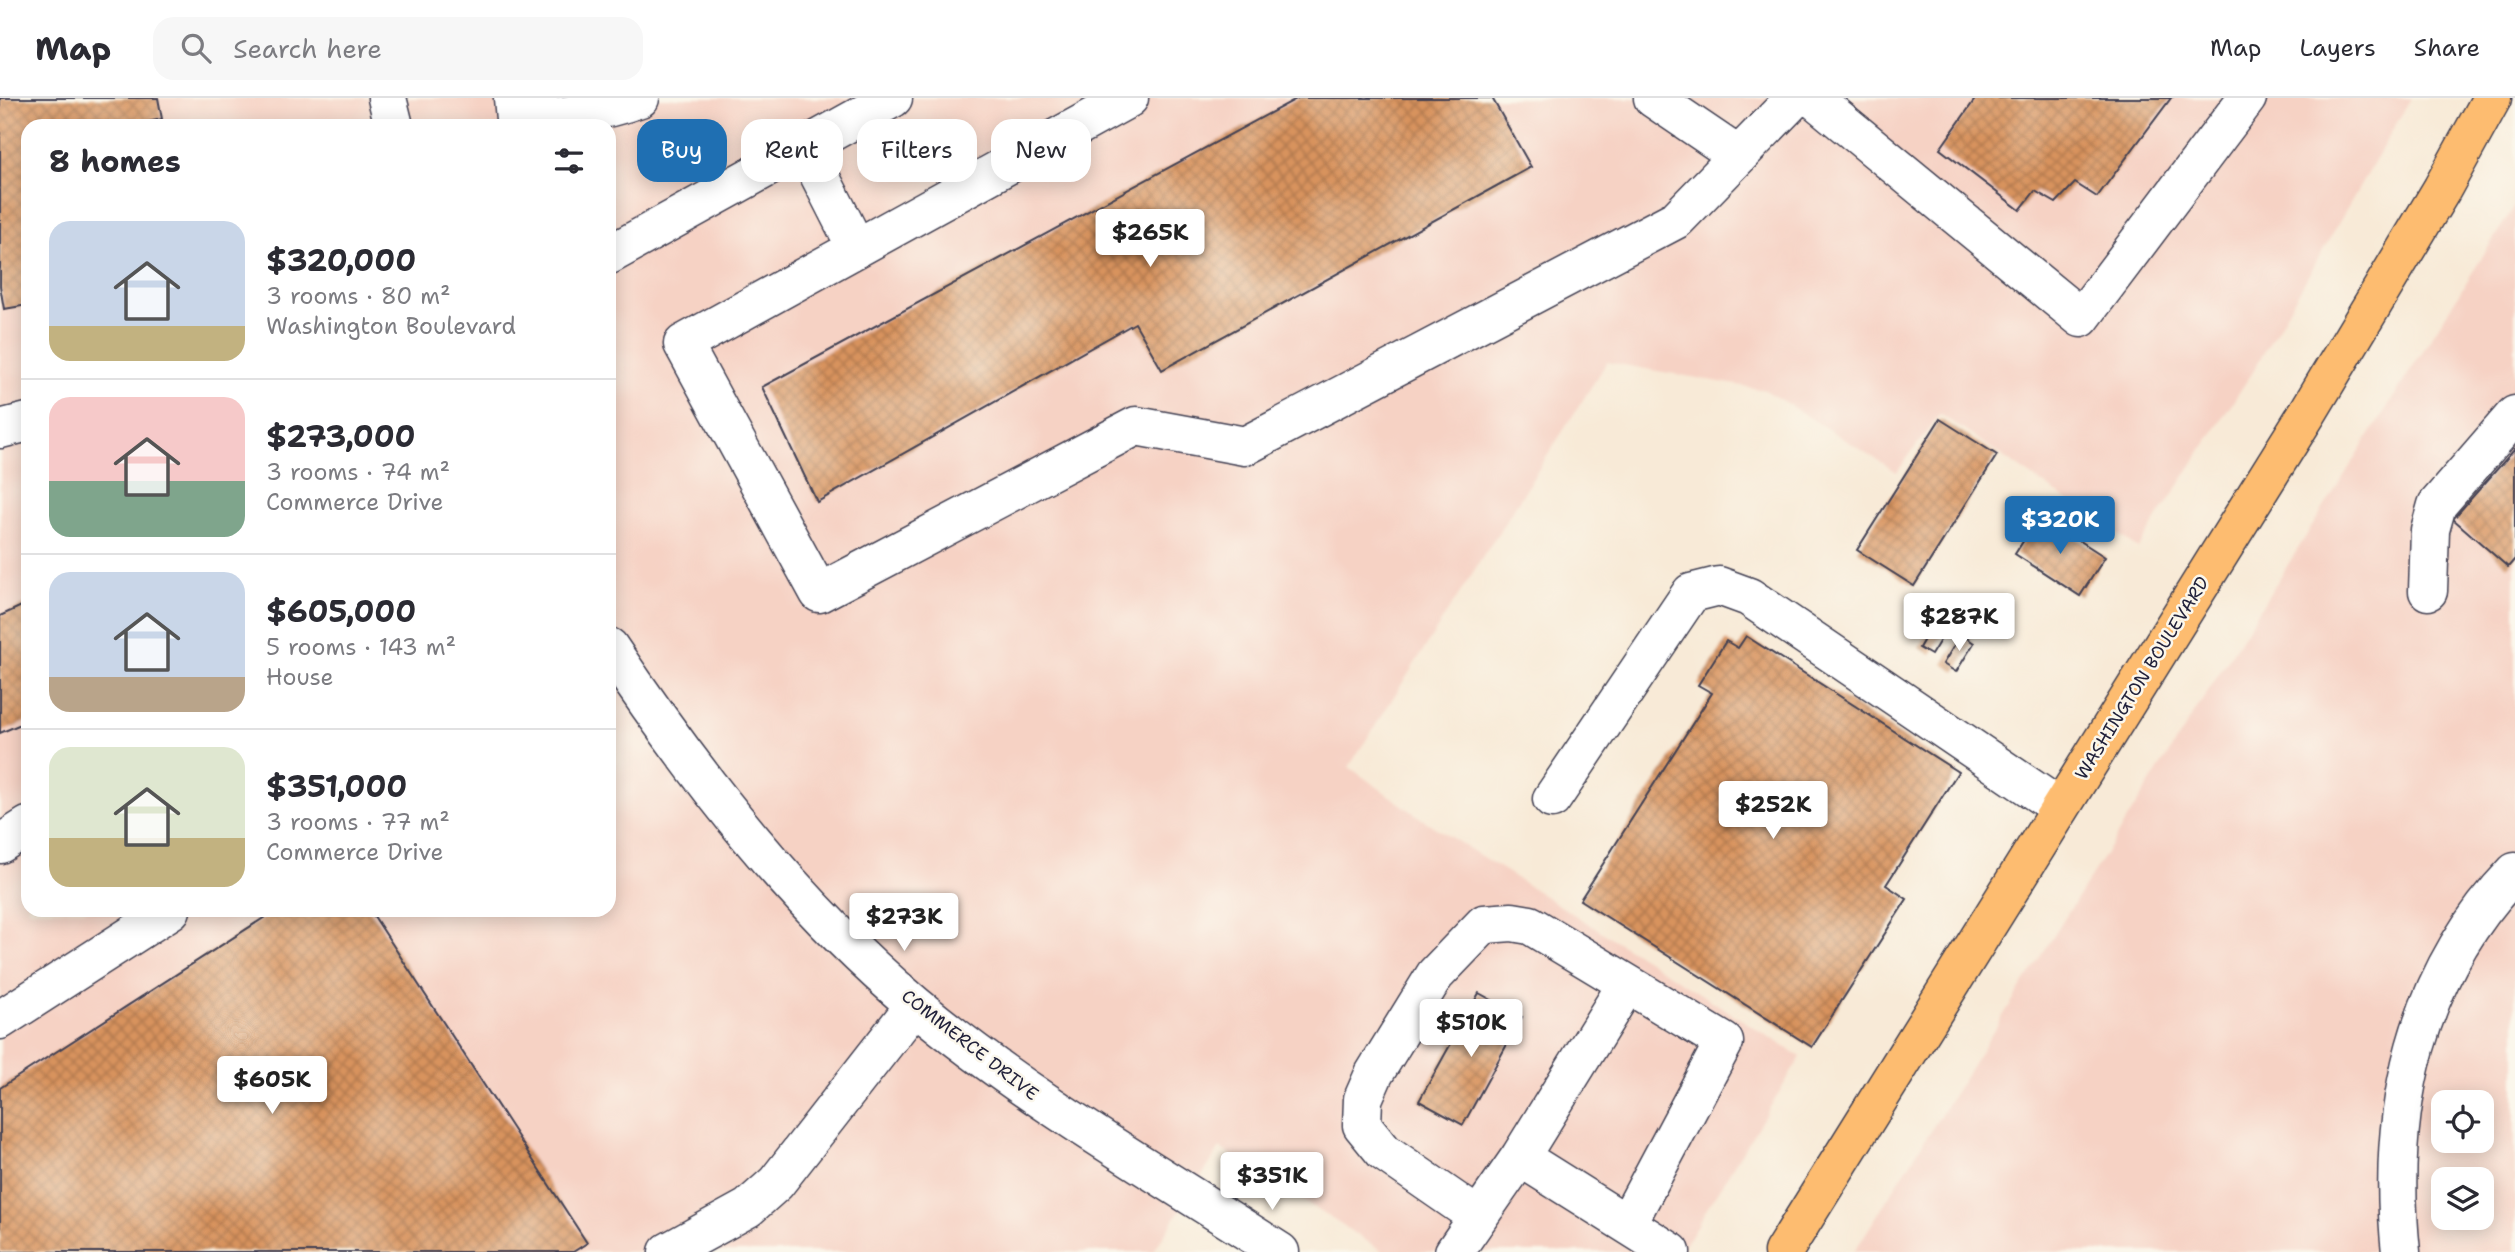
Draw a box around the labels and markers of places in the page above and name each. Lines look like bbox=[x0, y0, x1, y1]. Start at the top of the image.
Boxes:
pin: $265K bbox=[1101, 209, 1199, 269]
pin: $320K bbox=[2011, 496, 2109, 556]
pin: $287K bbox=[1910, 594, 2008, 653]
pin: $252K bbox=[1724, 782, 1822, 841]
pin: $273K bbox=[855, 894, 953, 953]
pin: $510K bbox=[1422, 1000, 1520, 1059]
pin: $605K bbox=[223, 1056, 321, 1116]
pin: $351K bbox=[1223, 1152, 1321, 1212]

